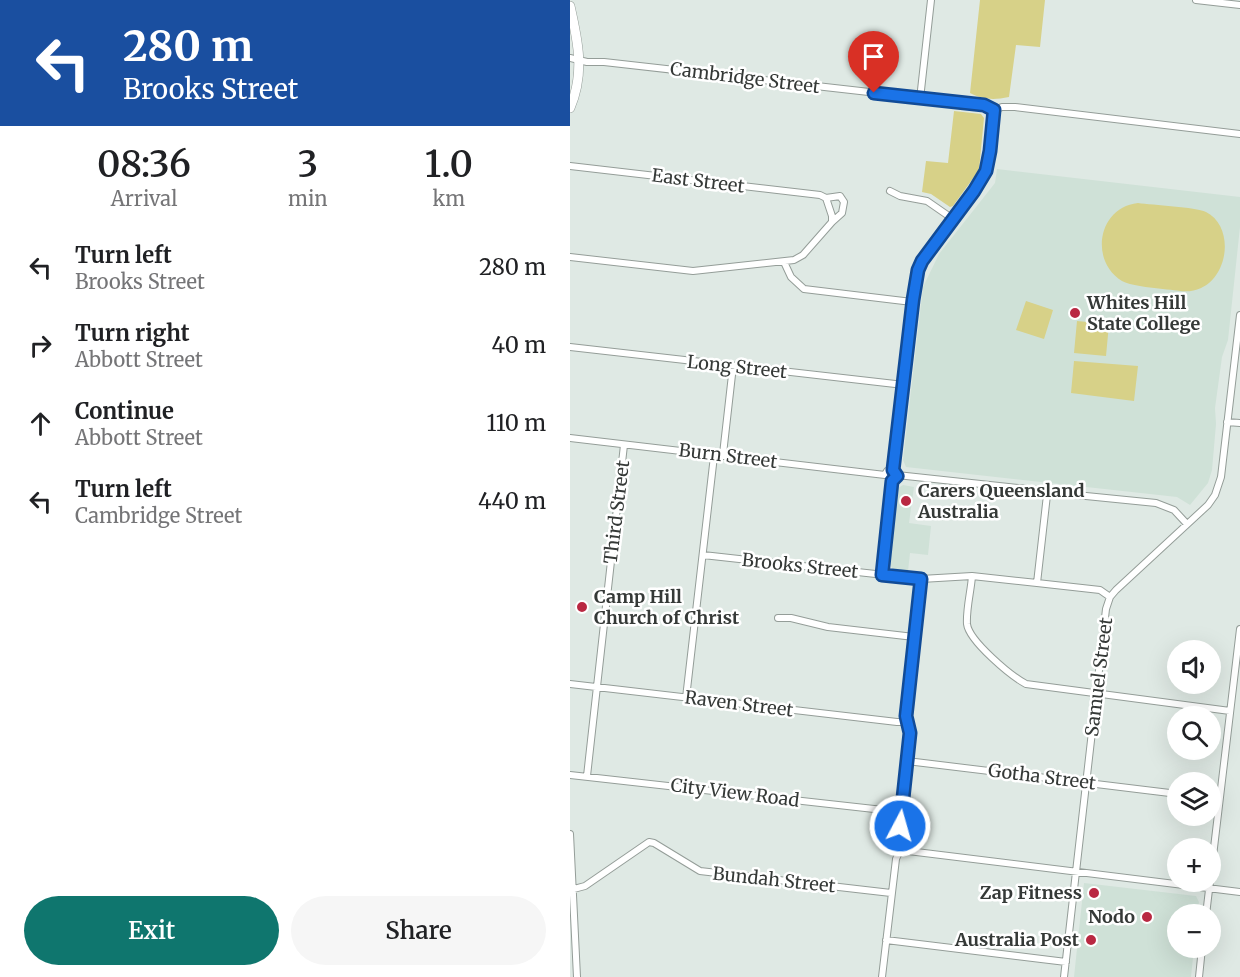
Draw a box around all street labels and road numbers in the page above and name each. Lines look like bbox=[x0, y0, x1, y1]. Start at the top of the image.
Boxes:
street label: Cambridge Street bbox=[669, 57, 821, 98]
street label: East Street bbox=[650, 163, 746, 198]
street label: Long Street bbox=[686, 350, 788, 383]
street label: Burn Street bbox=[678, 438, 779, 473]
street label: Third Street bbox=[599, 459, 634, 565]
street label: Brooks Street bbox=[741, 548, 859, 583]
street label: Samuel Street bbox=[1080, 616, 1117, 738]
street label: Raven Street bbox=[683, 685, 795, 722]
street label: Gotha Street bbox=[987, 758, 1097, 795]
street label: City View Road bbox=[669, 773, 801, 812]
street label: Bundah Street bbox=[711, 862, 837, 897]

